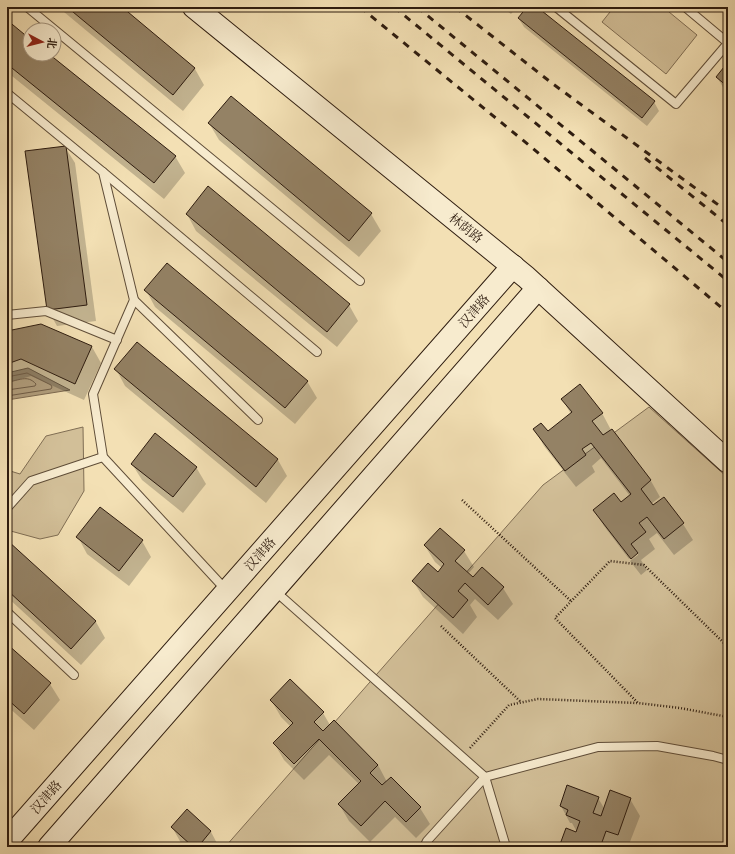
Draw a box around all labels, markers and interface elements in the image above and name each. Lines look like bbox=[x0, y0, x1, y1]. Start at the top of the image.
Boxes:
north arrow bbox=[22, 22, 62, 62]
text: 北 bbox=[44, 37, 59, 49]
street label: 林荫路 bbox=[446, 210, 486, 246]
street label: 汉津路 bbox=[456, 291, 492, 331]
street label: 汉津路 bbox=[242, 534, 278, 574]
street label: 汉津路 bbox=[28, 777, 64, 817]

